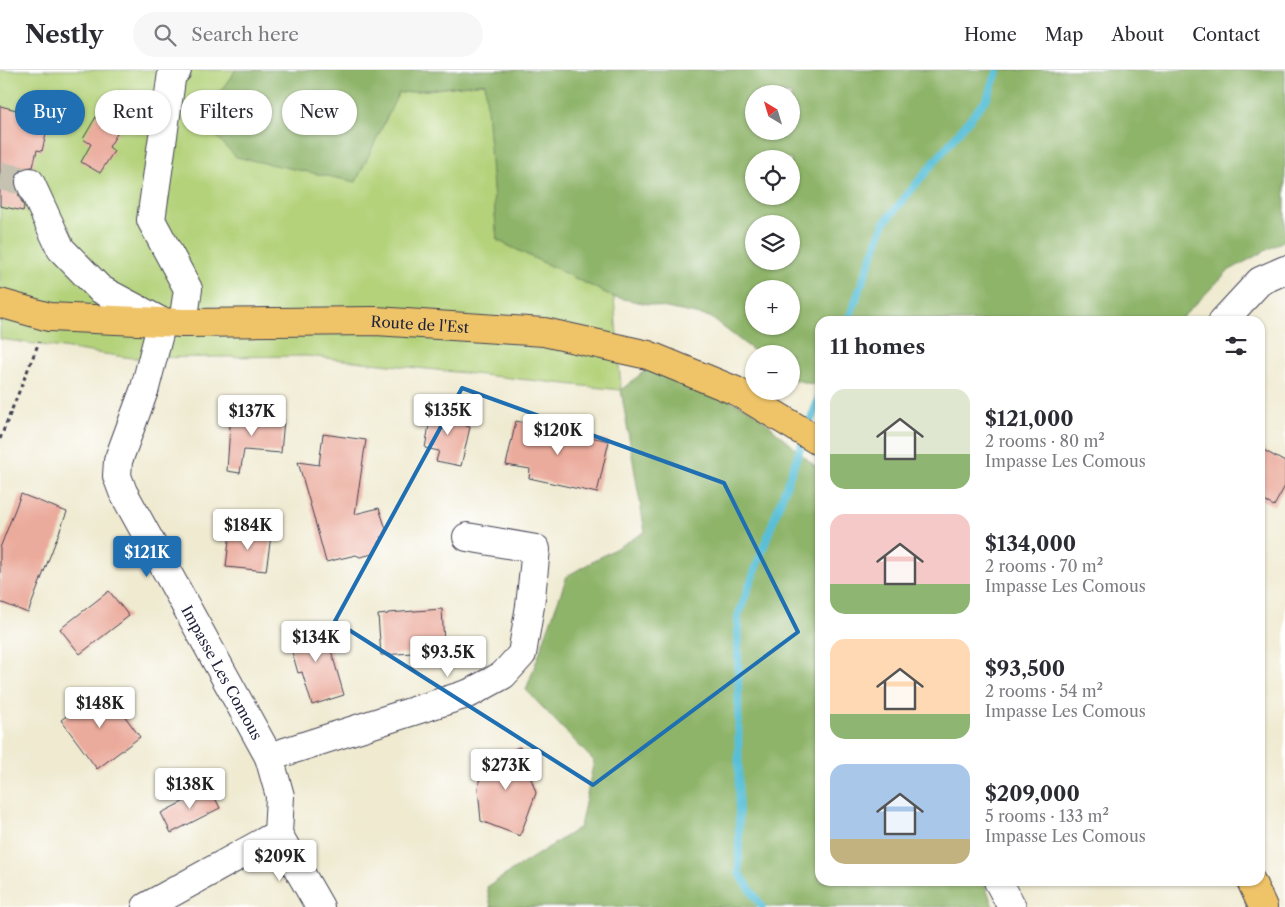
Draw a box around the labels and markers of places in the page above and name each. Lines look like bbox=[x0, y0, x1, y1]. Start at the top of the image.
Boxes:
pin: $137K bbox=[217, 394, 287, 437]
pin: $135K bbox=[413, 394, 483, 436]
pin: $120K bbox=[523, 414, 593, 456]
pin: $184K bbox=[213, 508, 283, 551]
pin: $121K bbox=[112, 536, 182, 578]
pin: $134K bbox=[281, 620, 351, 663]
pin: $93.5K bbox=[407, 636, 489, 678]
pin: $148K bbox=[65, 686, 135, 729]
pin: $273K bbox=[471, 748, 541, 791]
pin: $138K bbox=[155, 768, 225, 810]
pin: $209K bbox=[245, 840, 315, 882]

